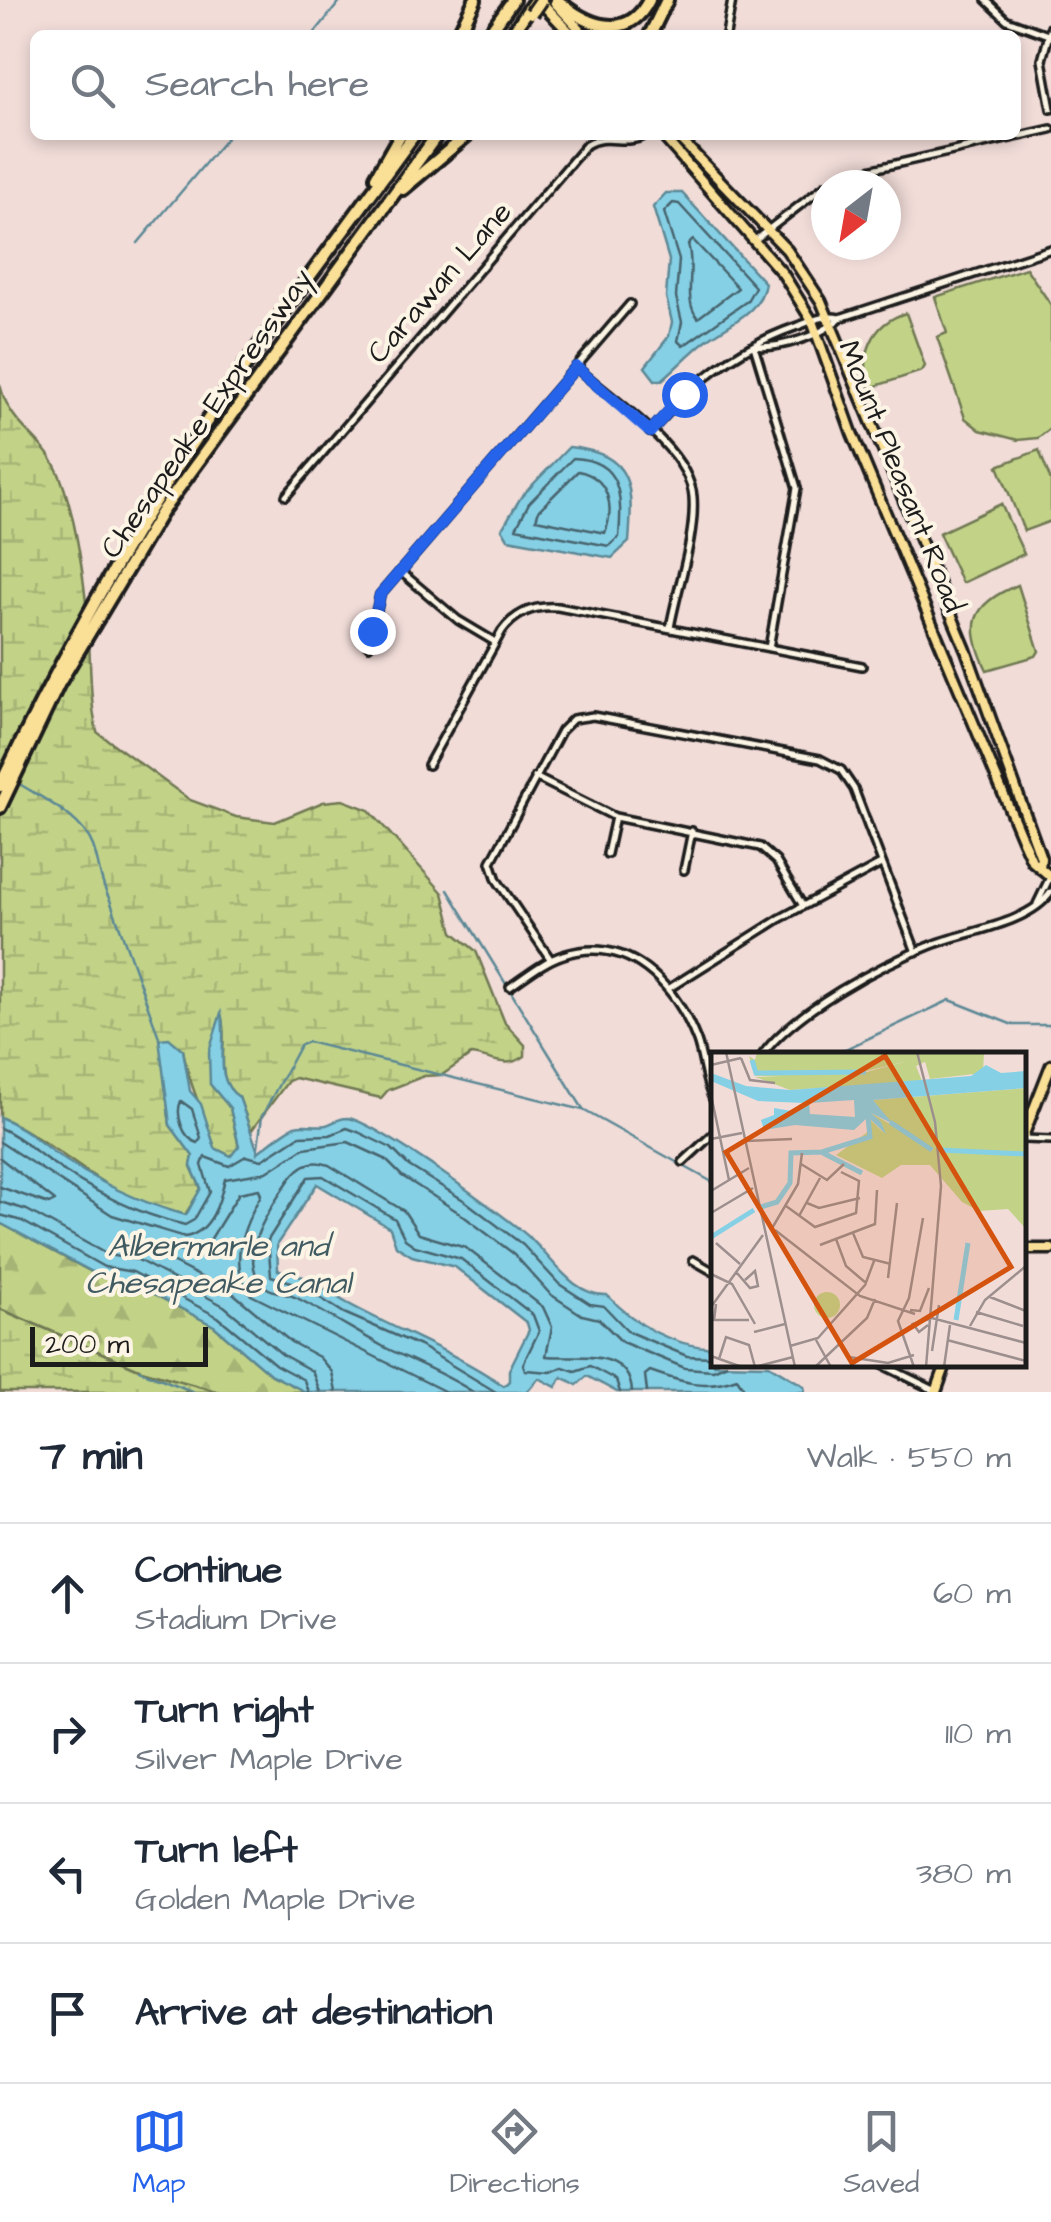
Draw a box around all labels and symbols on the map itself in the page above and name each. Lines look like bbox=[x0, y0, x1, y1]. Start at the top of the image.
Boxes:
north arrow bbox=[811, 170, 901, 260]
street label: Carawan Lane bbox=[358, 193, 522, 373]
street label: Chesapeake Expressway bbox=[91, 260, 324, 567]
street label: Mount Pleasant Road bbox=[827, 334, 975, 619]
route start bbox=[662, 372, 708, 418]
route end bbox=[350, 609, 396, 655]
inset map bbox=[711, 1052, 1026, 1367]
water label: Albermarle and Chesapeake Canal bbox=[85, 1224, 355, 1306]
scale bar bbox=[30, 1322, 208, 1366]

